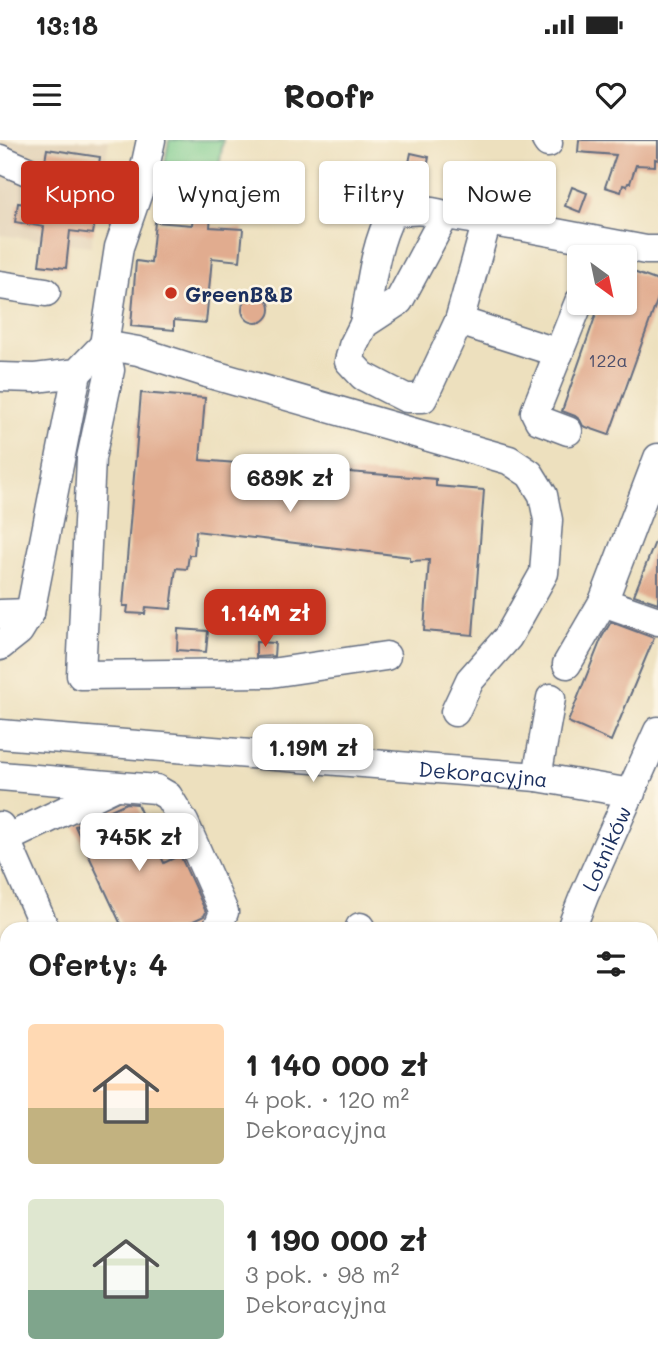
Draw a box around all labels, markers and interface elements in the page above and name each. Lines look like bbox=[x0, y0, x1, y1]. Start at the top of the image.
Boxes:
text: 13:18 bbox=[35, 8, 98, 42]
text: Roofr bbox=[283, 74, 375, 116]
icon: menu bbox=[28, 76, 66, 114]
icon: heart bbox=[592, 76, 630, 114]
chip: Kupno bbox=[21, 161, 139, 224]
chip: Wynajem bbox=[153, 161, 305, 224]
chip: Filtry bbox=[319, 161, 429, 224]
chip: Nowe bbox=[443, 161, 556, 224]
north arrow bbox=[567, 245, 637, 315]
map controls bbox=[567, 245, 637, 315]
place label: GreenB&B bbox=[185, 280, 293, 307]
marker: GreenB&B bbox=[163, 285, 179, 301]
house number: 122a bbox=[588, 348, 628, 372]
pin: 689K zł bbox=[225, 454, 355, 514]
text: 689K zł bbox=[247, 462, 333, 492]
pin: 1.14M zł bbox=[193, 589, 337, 649]
text: 1.14M zł bbox=[220, 597, 310, 627]
pin: 1.19M zł bbox=[241, 724, 385, 784]
text: 1.19M zł bbox=[268, 732, 358, 762]
street label: Dekoracyjna bbox=[418, 754, 550, 792]
street label: Lotników bbox=[575, 801, 636, 895]
pin: 745K zł bbox=[74, 814, 204, 873]
text: 745K zł bbox=[96, 821, 182, 851]
text: Oferty: 4 bbox=[28, 944, 168, 984]
icon: filters bbox=[592, 945, 630, 983]
text: 1 140 000 zł bbox=[245, 1044, 428, 1084]
icon: home bbox=[84, 1052, 168, 1136]
text: 4 pok. · 120 m² bbox=[245, 1084, 409, 1114]
text: Dekoracyjna bbox=[245, 1114, 387, 1144]
text: 1 190 000 zł bbox=[245, 1219, 427, 1259]
icon: home bbox=[84, 1227, 168, 1311]
text: 3 pok. · 98 m² bbox=[245, 1259, 399, 1289]
text: Dekoracyjna bbox=[245, 1289, 387, 1319]

